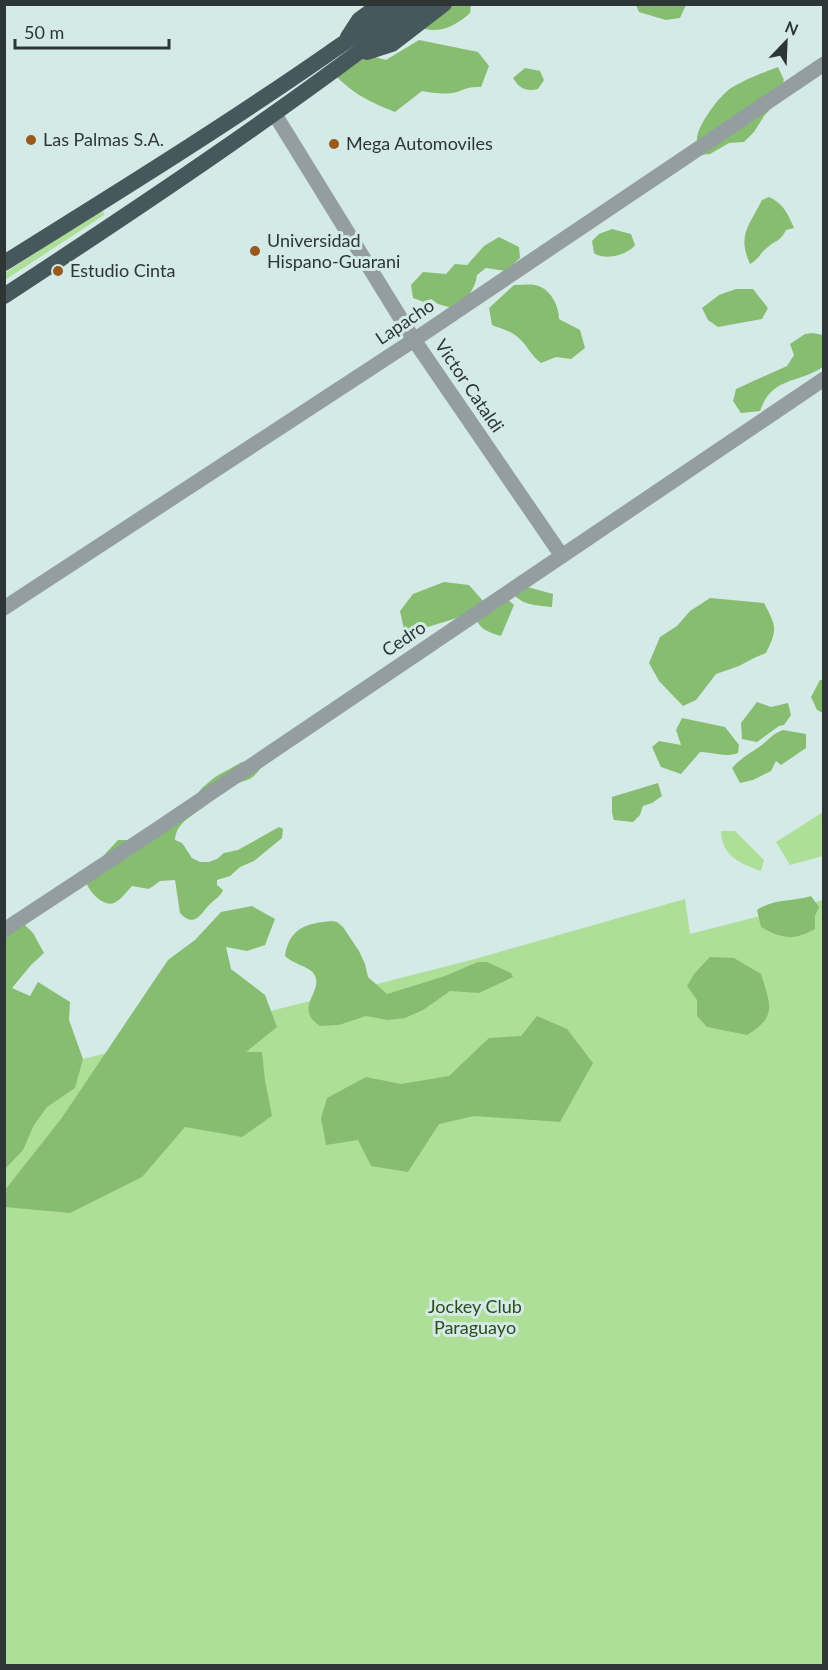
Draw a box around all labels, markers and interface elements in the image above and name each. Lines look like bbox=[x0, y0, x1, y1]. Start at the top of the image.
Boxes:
scale bar bbox=[15, 12, 170, 50]
north arrow bbox=[756, 12, 816, 72]
text: N bbox=[783, 17, 801, 39]
text: 50 m bbox=[24, 21, 64, 43]
place label: Las Palmas S.A. bbox=[43, 128, 164, 150]
place label: Mega Automoviles bbox=[346, 132, 493, 154]
marker: Las Palmas S.A. bbox=[24, 133, 38, 147]
marker: Mega Automoviles bbox=[327, 137, 341, 151]
place label: Universidad Hispano-Guarani bbox=[267, 229, 400, 272]
marker: Universidad Hispano-Guarani bbox=[248, 244, 262, 258]
place label: Estudio Cinta bbox=[70, 259, 175, 281]
marker: Estudio Cinta bbox=[51, 264, 65, 278]
street label: Lapacho bbox=[371, 294, 438, 349]
street label: Victor Cataldi bbox=[431, 335, 509, 436]
street label: Cedro bbox=[377, 616, 429, 661]
park label: Jockey Club Paraguayo bbox=[428, 1295, 522, 1338]

